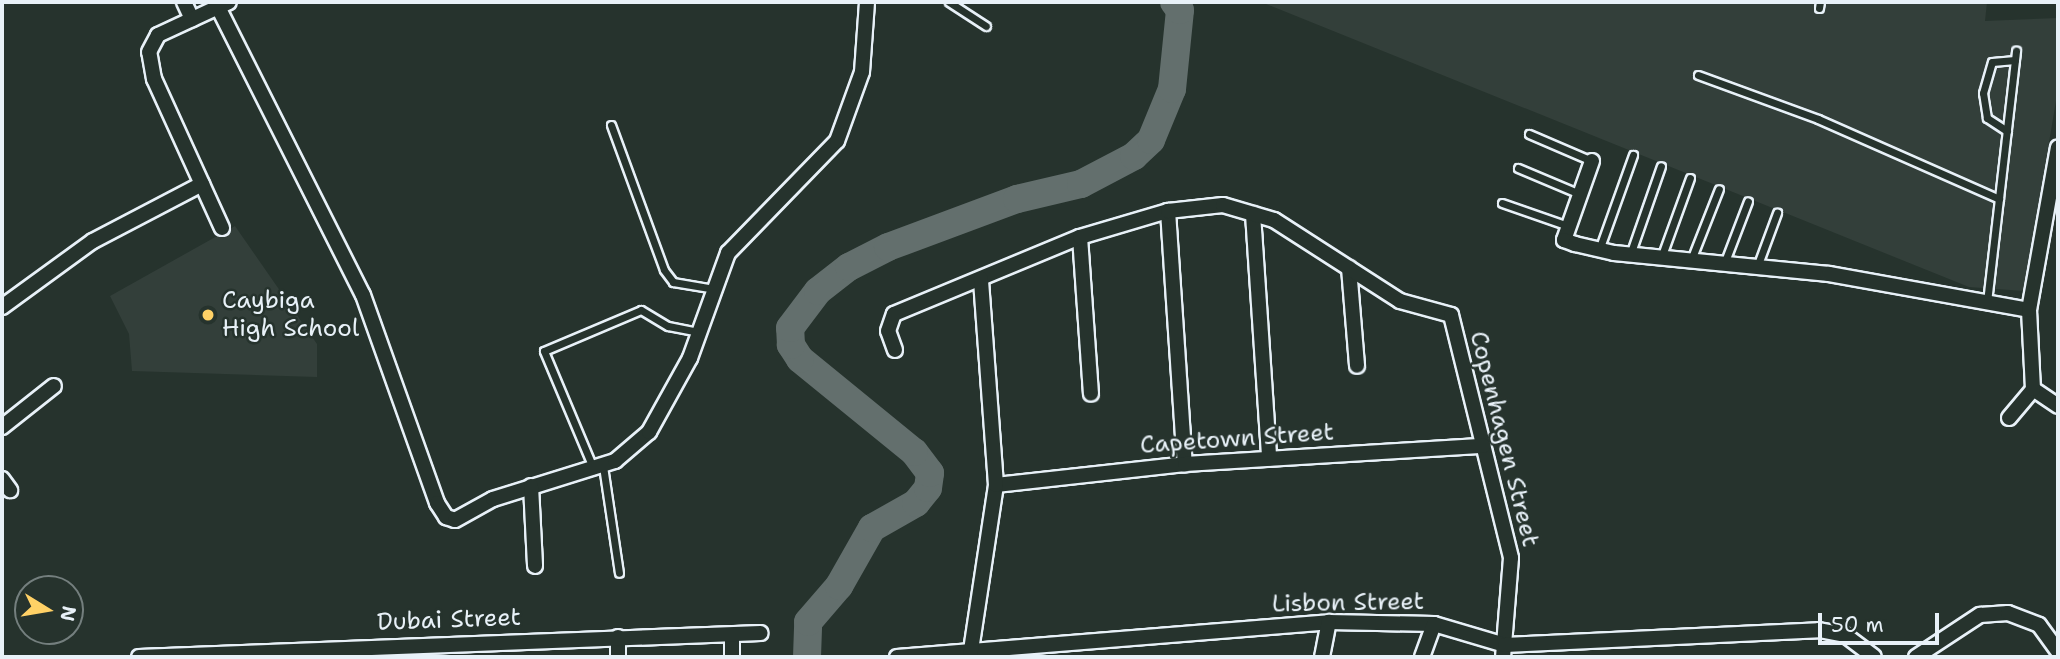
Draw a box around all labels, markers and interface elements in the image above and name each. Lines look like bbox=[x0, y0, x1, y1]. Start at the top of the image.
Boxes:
place label: Caybiga High School bbox=[222, 287, 359, 343]
marker: Caybiga High School bbox=[200, 307, 216, 323]
street label: Copenhagen Street bbox=[1463, 328, 1545, 550]
street label: Capetown Street bbox=[1139, 418, 1335, 460]
north arrow bbox=[14, 575, 84, 645]
street label: Lisbon Street bbox=[1272, 587, 1424, 619]
scale bar bbox=[1822, 600, 1943, 644]
street label: Dubai Street bbox=[377, 603, 521, 637]
text: N bbox=[54, 604, 82, 623]
text: 50 m bbox=[1831, 611, 1884, 639]

